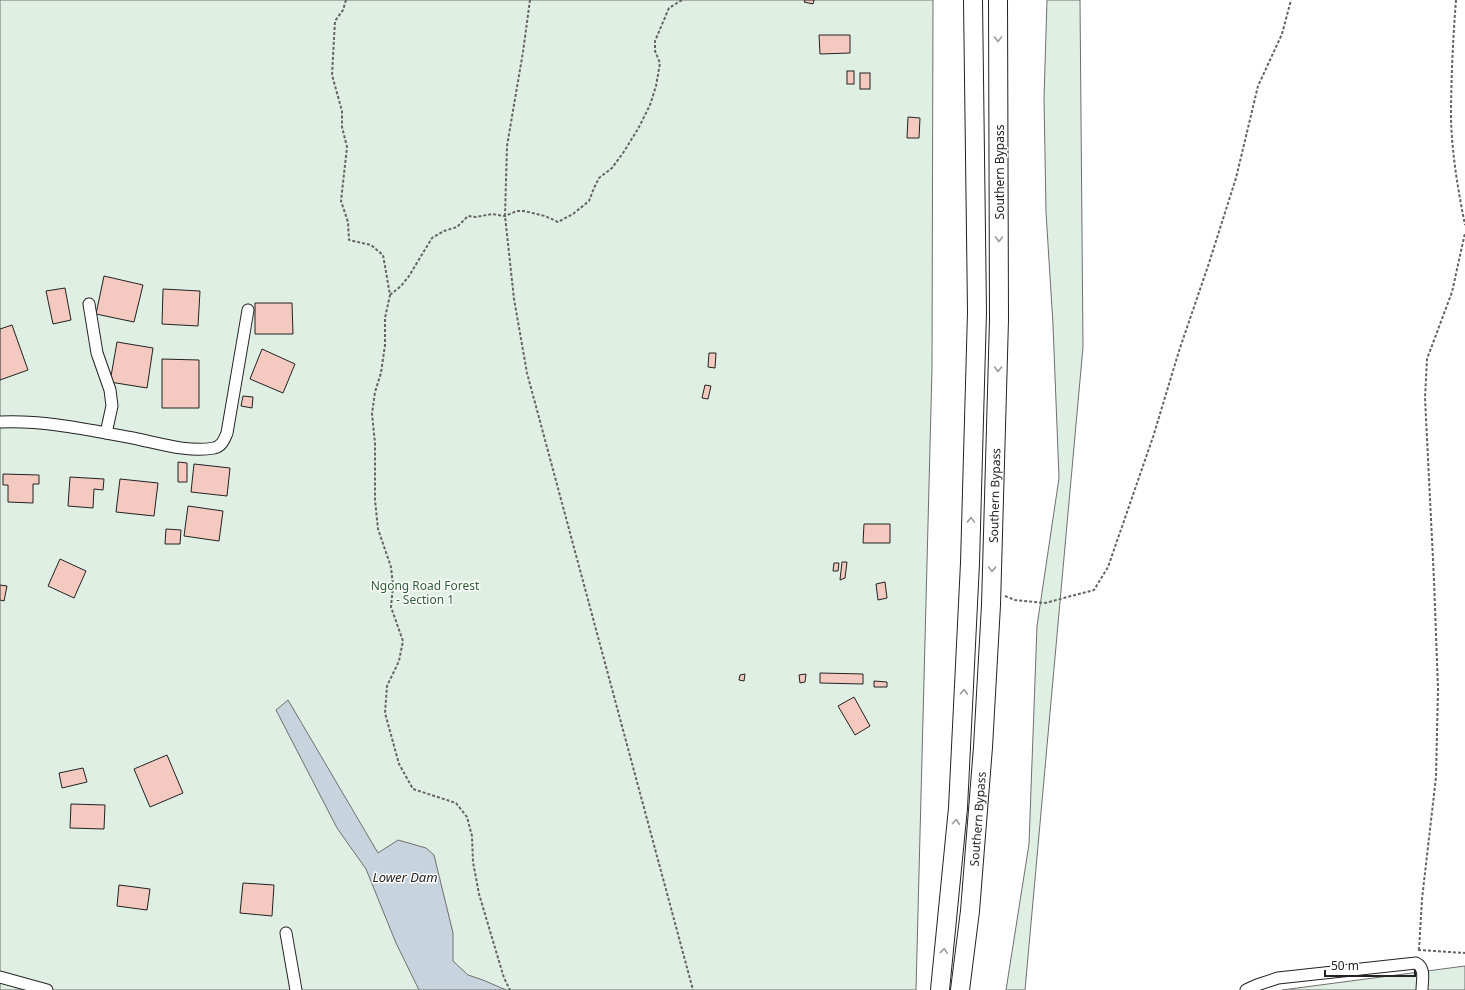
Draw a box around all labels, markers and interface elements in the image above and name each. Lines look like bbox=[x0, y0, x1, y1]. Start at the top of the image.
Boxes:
one-way arrow bbox=[994, 36, 1002, 42]
street label: Southern Bypass bbox=[991, 124, 1008, 219]
one-way arrow bbox=[995, 236, 1003, 242]
one-way arrow bbox=[994, 366, 1002, 372]
street label: Southern Bypass bbox=[984, 447, 1004, 543]
one-way arrow bbox=[967, 517, 975, 523]
one-way arrow bbox=[988, 566, 996, 572]
park label: Ngong Road Forest - Section 1 bbox=[371, 577, 480, 608]
one-way arrow bbox=[960, 689, 969, 695]
street label: Southern Bypass bbox=[965, 771, 990, 867]
one-way arrow bbox=[952, 819, 961, 825]
water label: Lower Dam bbox=[372, 868, 438, 886]
one-way arrow bbox=[939, 948, 948, 954]
scale bar bbox=[1325, 952, 1415, 978]
text: 50 m bbox=[1331, 957, 1359, 974]

